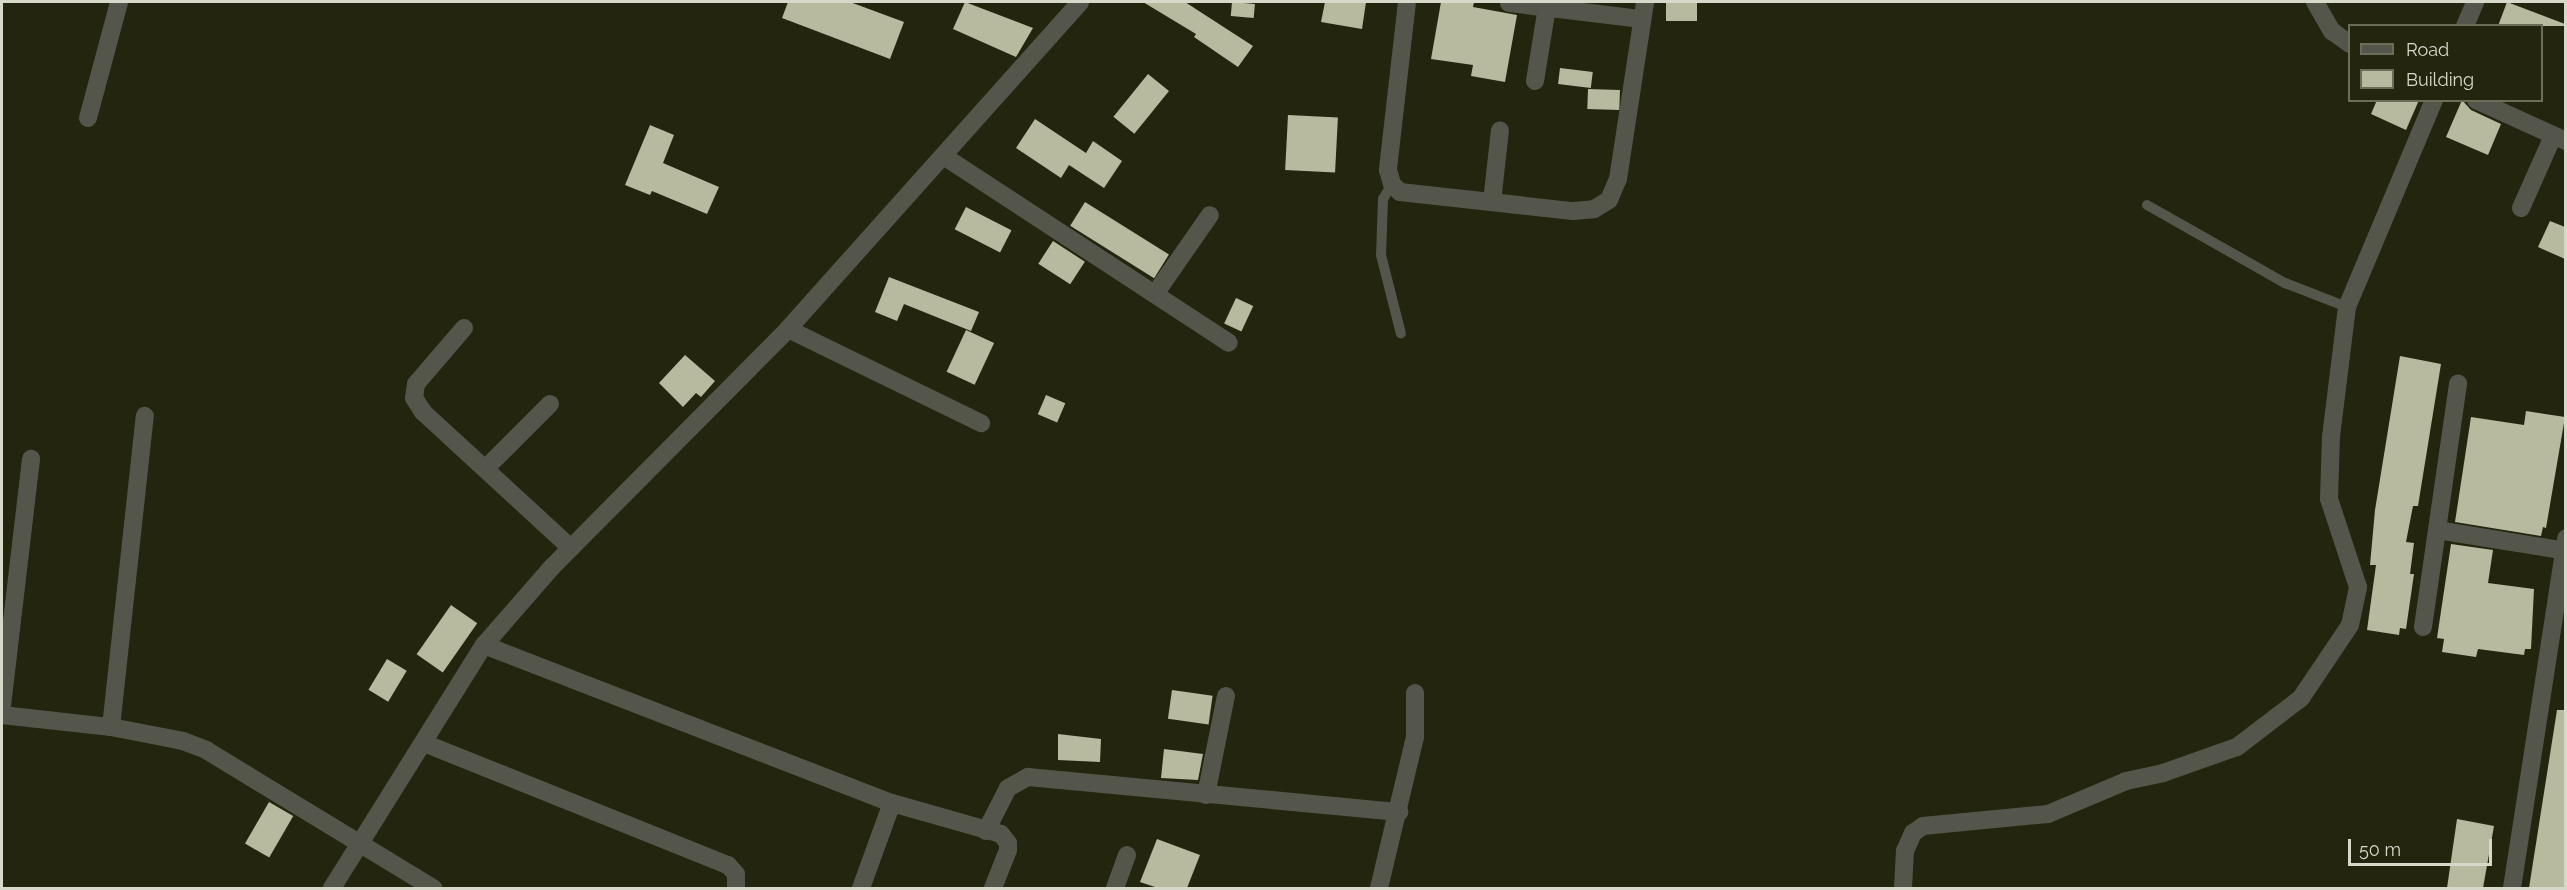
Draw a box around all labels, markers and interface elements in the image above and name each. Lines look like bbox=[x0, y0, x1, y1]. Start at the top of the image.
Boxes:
legend bbox=[2348, 24, 2543, 102]
text: Road bbox=[2406, 39, 2449, 60]
text: Building bbox=[2406, 69, 2474, 90]
scale bar bbox=[2351, 827, 2495, 865]
text: 50 m bbox=[2359, 839, 2401, 860]

